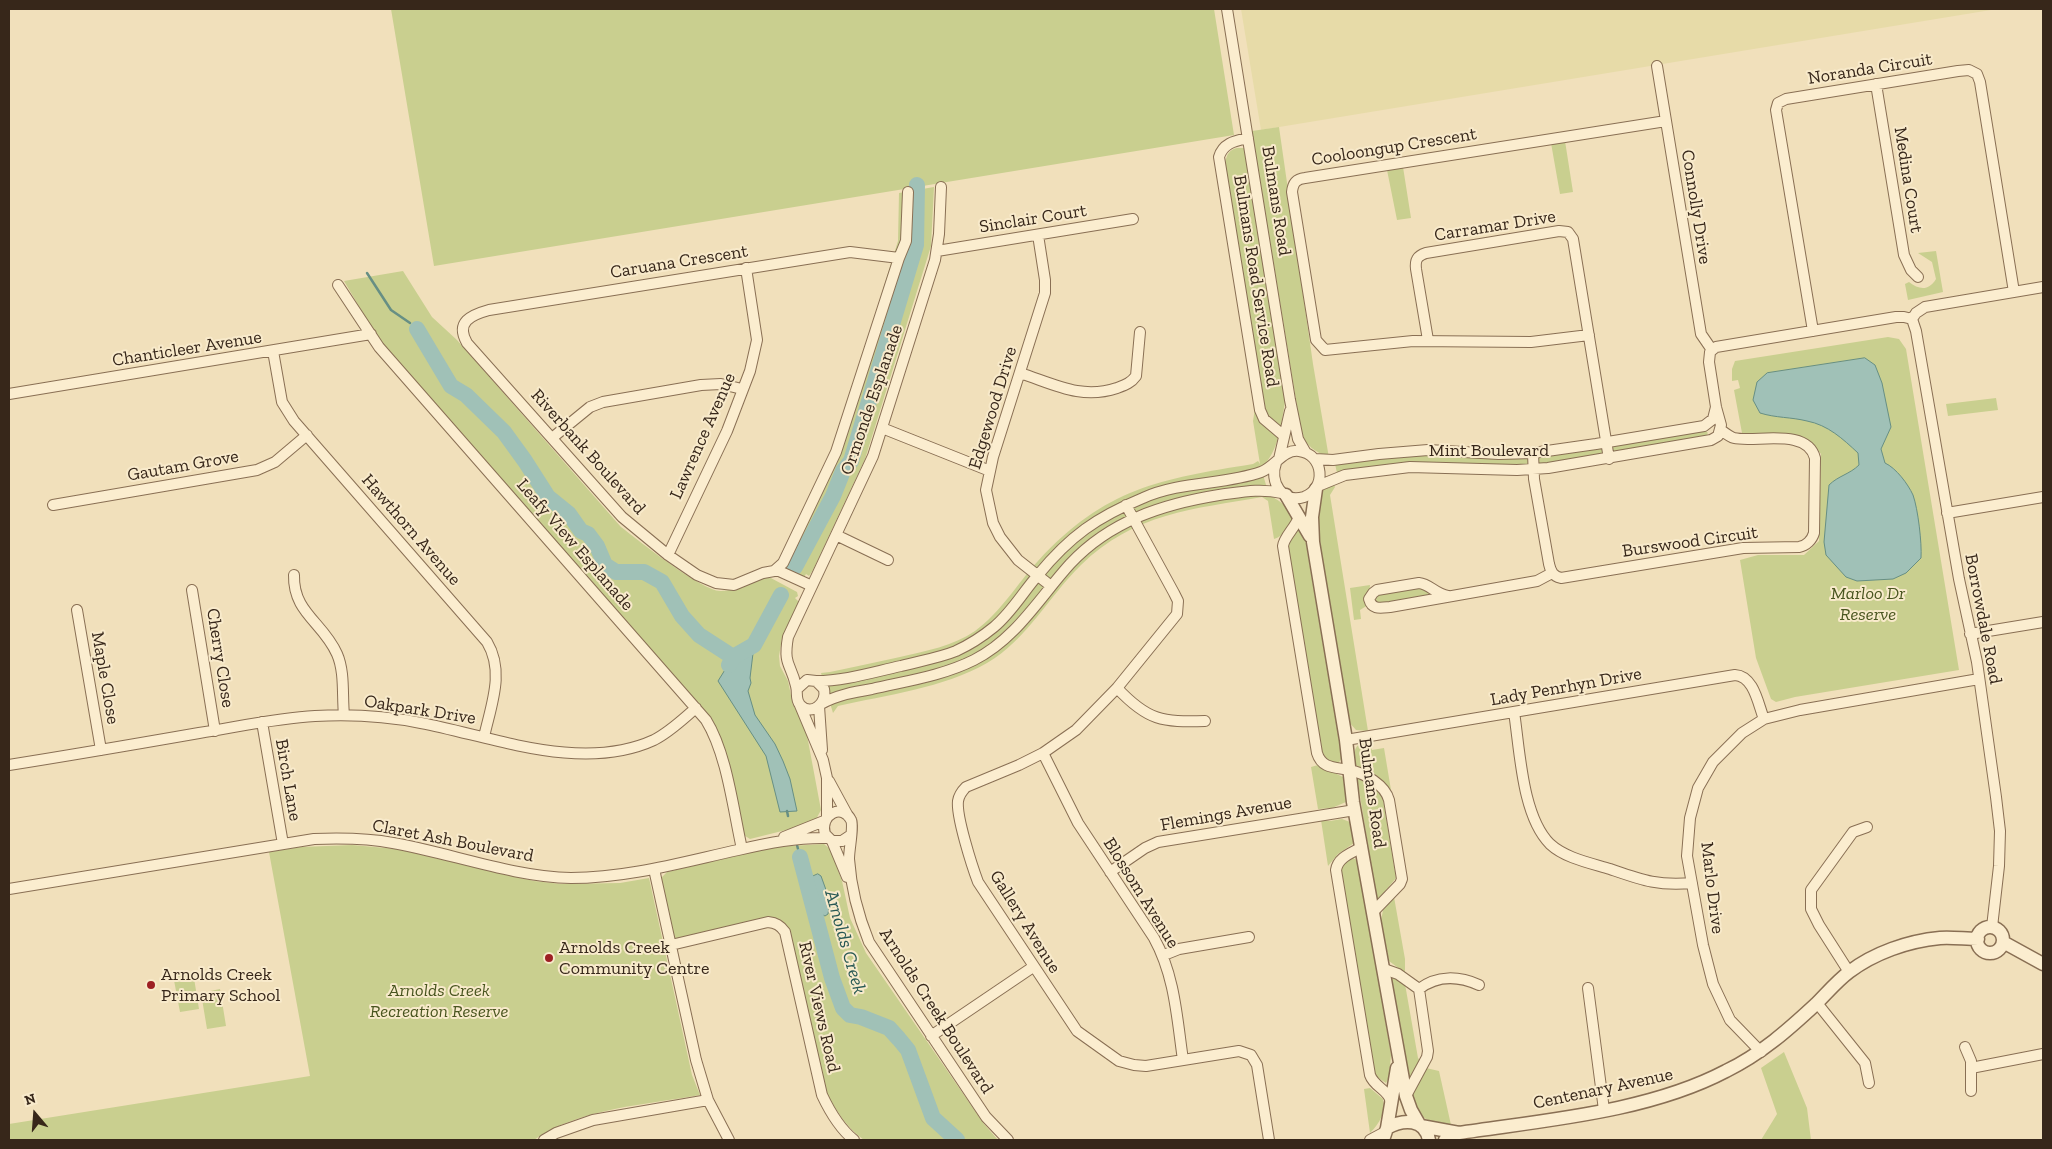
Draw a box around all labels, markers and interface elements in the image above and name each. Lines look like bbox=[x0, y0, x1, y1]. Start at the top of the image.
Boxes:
street label: Noranda Circuit bbox=[1806, 49, 1934, 89]
street label: Cooloongup Crescent bbox=[1310, 123, 1478, 171]
street label: Medina Court bbox=[1889, 125, 1927, 235]
street label: Bulmans Road bbox=[1257, 145, 1295, 257]
street label: Connolly Drive bbox=[1676, 148, 1716, 266]
street label: Bulmans Road Service Road bbox=[1229, 173, 1283, 389]
street label: Sinclair Court bbox=[978, 200, 1088, 238]
street label: Carramar Drive bbox=[1433, 206, 1557, 246]
street label: Caruana Crescent bbox=[609, 240, 749, 284]
street label: Ormonde Esplanade bbox=[836, 322, 908, 478]
street label: Chanticleer Avenue bbox=[111, 327, 263, 371]
street label: Edgewood Drive bbox=[964, 344, 1022, 472]
street label: Lawrence Avenue bbox=[665, 369, 741, 503]
street label: Riverbank Boulevard bbox=[526, 385, 650, 519]
street label: Mint Boulevard bbox=[1429, 440, 1549, 462]
street label: Gautam Grove bbox=[126, 446, 240, 486]
street label: Hawthorn Avenue bbox=[357, 470, 465, 590]
street label: Leafy View Esplanade bbox=[512, 475, 638, 615]
street label: Burswood Circuit bbox=[1621, 522, 1759, 562]
street label: Borrowdale Road bbox=[1960, 552, 2006, 686]
park label: Marloo Dr Reserve bbox=[1831, 583, 1905, 626]
street label: Cherry Close bbox=[201, 607, 239, 709]
street label: Maple Close bbox=[86, 630, 124, 726]
street label: Lady Penrhyn Drive bbox=[1489, 663, 1643, 711]
street label: Oakpark Drive bbox=[363, 690, 477, 730]
street label: Birch Lane bbox=[270, 737, 306, 823]
street label: Bulmans Road bbox=[1354, 737, 1390, 849]
street label: Flemings Avenue bbox=[1159, 792, 1293, 836]
street label: Claret Ash Boulevard bbox=[370, 815, 536, 867]
street label: Blossom Avenue bbox=[1098, 834, 1184, 952]
street label: Marlo Drive bbox=[1696, 841, 1728, 935]
street label: Gallery Avenue bbox=[985, 867, 1065, 977]
water label: Arnolds Creek bbox=[819, 887, 871, 997]
street label: Arnolds Creek Boulevard bbox=[874, 924, 998, 1098]
place label: Arnolds Creek Community Centre bbox=[559, 937, 709, 980]
street label: River Views Road bbox=[793, 939, 845, 1075]
marker: Arnolds Creek Community Centre bbox=[543, 952, 555, 964]
place label: Arnolds Creek Primary School bbox=[161, 964, 280, 1006]
marker: Arnolds Creek Primary School bbox=[145, 979, 157, 991]
park label: Arnolds Creek Recreation Reserve bbox=[370, 980, 508, 1022]
street label: Centenary Avenue bbox=[1531, 1064, 1675, 1114]
north arrow bbox=[10, 1089, 60, 1139]
text: N bbox=[23, 1090, 38, 1109]

